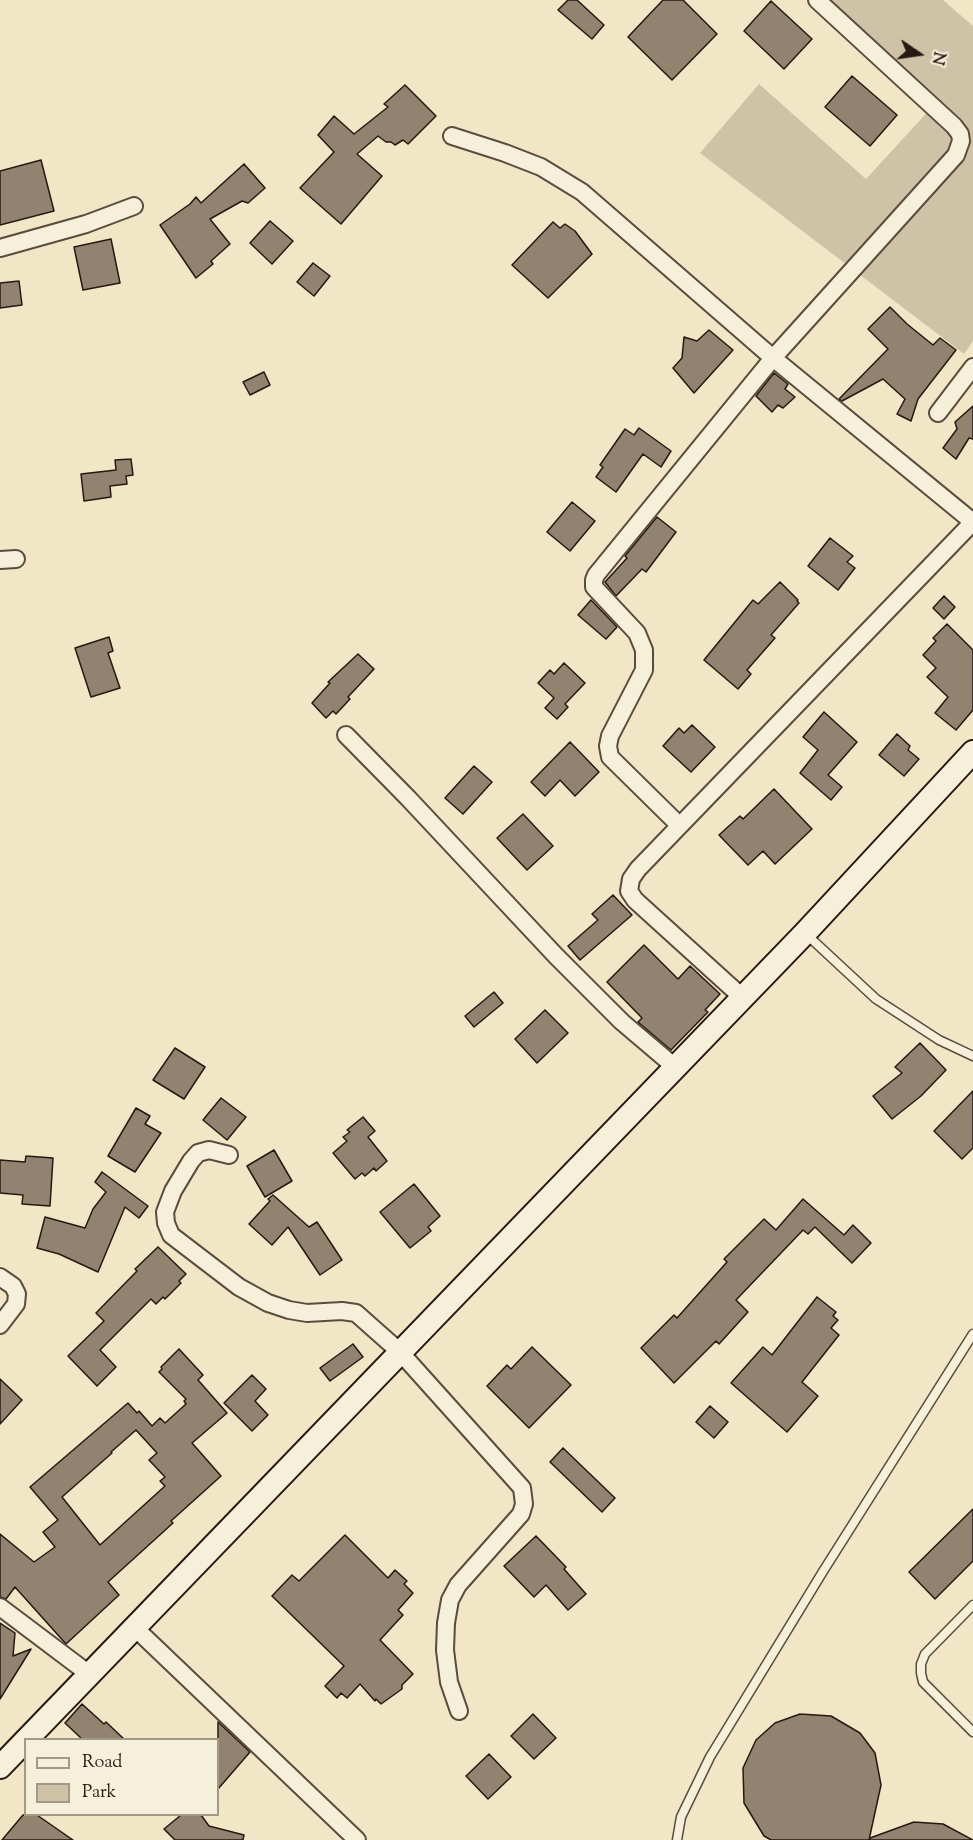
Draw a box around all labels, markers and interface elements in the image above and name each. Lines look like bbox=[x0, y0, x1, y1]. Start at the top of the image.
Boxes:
north arrow bbox=[889, 24, 949, 84]
text: N bbox=[924, 49, 950, 67]
legend bbox=[24, 1738, 219, 1816]
text: Road bbox=[82, 1750, 122, 1776]
text: Park bbox=[82, 1780, 116, 1806]

